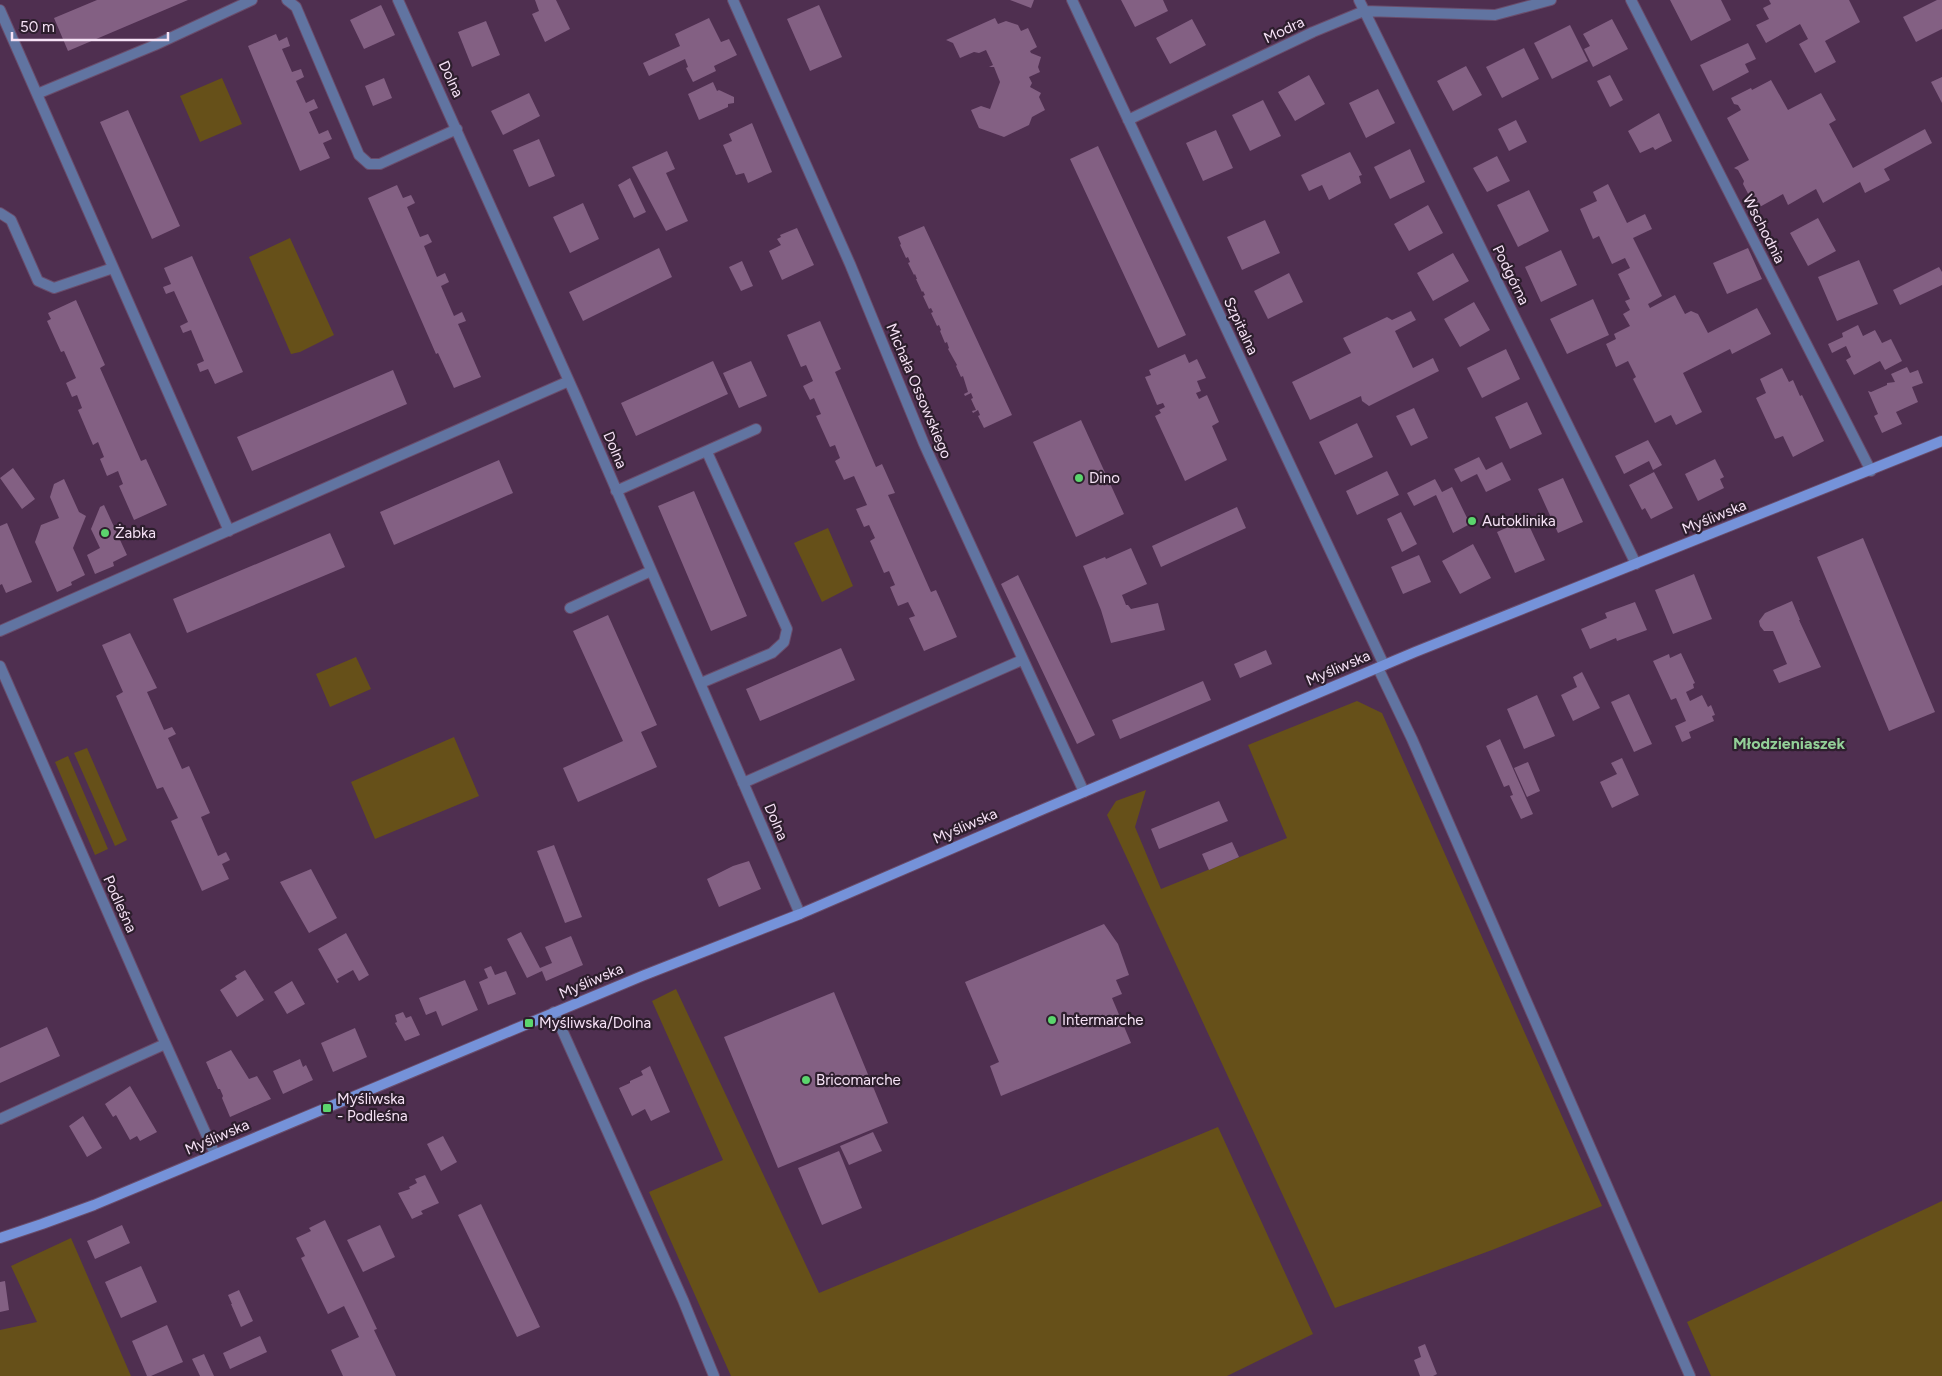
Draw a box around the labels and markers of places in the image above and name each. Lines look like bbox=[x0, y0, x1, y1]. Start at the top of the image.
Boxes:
place label: Dino bbox=[1089, 469, 1120, 487]
marker: Dino bbox=[1073, 472, 1085, 484]
place label: Autoklinika bbox=[1482, 512, 1556, 530]
marker: Autoklinika bbox=[1466, 515, 1478, 527]
place label: Żabka bbox=[115, 524, 156, 542]
marker: Żabka bbox=[99, 527, 111, 539]
place label: Intermarche bbox=[1062, 1011, 1144, 1029]
place label: Myśliwska/Dolna bbox=[539, 1014, 651, 1032]
marker: Intermarche bbox=[1046, 1014, 1058, 1026]
marker: Myśliwska/Dolna bbox=[523, 1017, 535, 1029]
place label: Bricomarche bbox=[816, 1071, 901, 1089]
marker: Bricomarche bbox=[800, 1074, 812, 1086]
place label: Myśliwska - Podleśna bbox=[337, 1090, 408, 1125]
marker: Myśliwska - Podleśna bbox=[321, 1102, 333, 1114]

